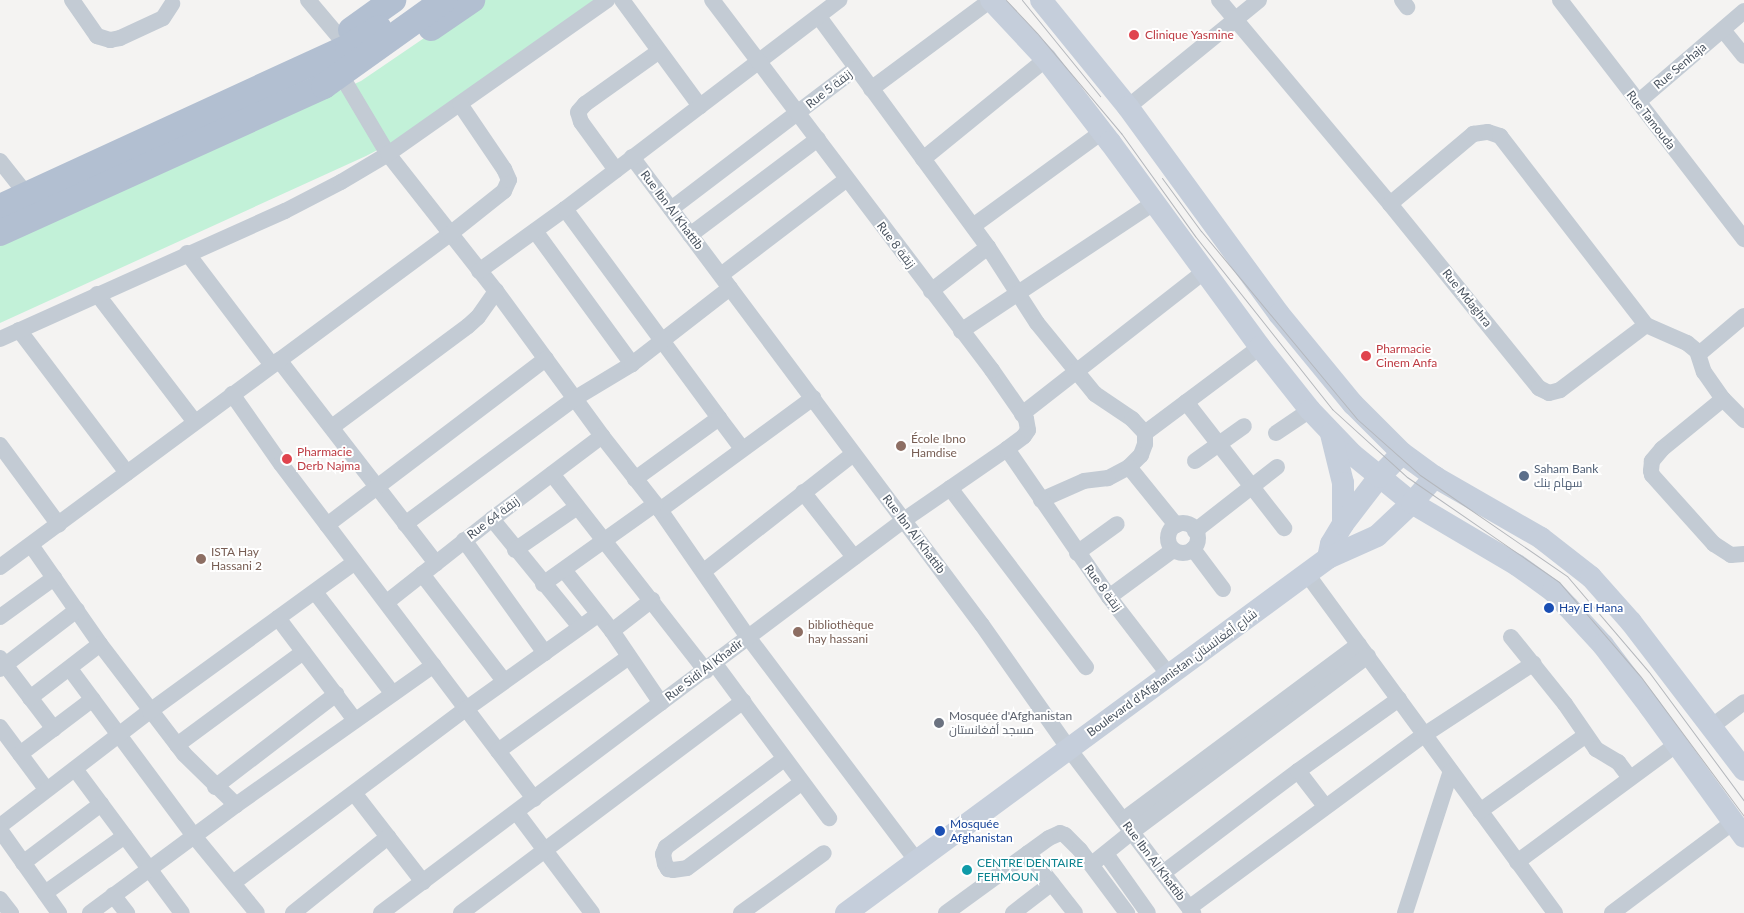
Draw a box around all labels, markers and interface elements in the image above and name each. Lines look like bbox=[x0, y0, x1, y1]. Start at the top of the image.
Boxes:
marker: Clinique Yasmine bbox=[1127, 28, 1141, 42]
place label: Clinique Yasmine bbox=[1145, 28, 1234, 42]
street label: Rue Senhaja bbox=[1651, 40, 1709, 92]
street label: Rue 5 زنقة bbox=[803, 67, 855, 111]
street label: Rue Tamouda bbox=[1623, 88, 1679, 152]
street label: Rue Ibn Al Khattib bbox=[637, 168, 707, 252]
street label: Rue 8 زنقة bbox=[874, 219, 918, 271]
street label: Rue Mdaghra bbox=[1439, 266, 1495, 330]
place label: Pharmacie Cinem Anfa bbox=[1376, 342, 1438, 370]
marker: Pharmacie Cinem Anfa bbox=[1360, 350, 1372, 362]
place label: École Ibno Hamdise bbox=[911, 432, 966, 460]
marker: École Ibno Hamdise bbox=[895, 440, 907, 452]
place label: Pharmacie Derb Najma bbox=[297, 445, 360, 473]
marker: Pharmacie Derb Najma bbox=[281, 453, 293, 465]
place label: Saham Bank سهام بنك bbox=[1534, 462, 1598, 490]
marker: Saham Bank سهام بنك bbox=[1518, 470, 1530, 482]
street label: Rue Ibn Al Khattib bbox=[879, 492, 949, 576]
street label: Rue 64 زنقة bbox=[464, 494, 522, 542]
place label: ISTA Hay Hassani 2 bbox=[211, 545, 262, 573]
marker: ISTA Hay Hassani 2 bbox=[195, 553, 207, 565]
street label: Rue 8 زنقة bbox=[1081, 562, 1125, 614]
place label: Hay El Hana bbox=[1559, 601, 1623, 615]
marker: Hay El Hana bbox=[1543, 602, 1555, 614]
street label: Boulevard d'Afghanistan شارع أفغانستان bbox=[1084, 606, 1260, 740]
place label: bibliothèque hay hassani bbox=[808, 618, 874, 646]
marker: bibliothèque hay hassani bbox=[792, 626, 804, 638]
street label: Rue Sidi Al Khadir bbox=[662, 636, 746, 704]
place label: Mosquée d'Afghanistan مسجد أفغانستان bbox=[949, 709, 1072, 737]
marker: Mosquée d'Afghanistan مسجد أفغانستان bbox=[933, 717, 945, 729]
place label: Mosquée Afghanistan bbox=[950, 817, 1013, 845]
street label: Rue Ibn Al Khattib bbox=[1119, 819, 1189, 903]
marker: Mosquée Afghanistan bbox=[934, 825, 946, 837]
place label: CENTRE DENTAIRE FEHMOUN bbox=[977, 856, 1083, 884]
marker: CENTRE DENTAIRE FEHMOUN bbox=[961, 864, 973, 876]

